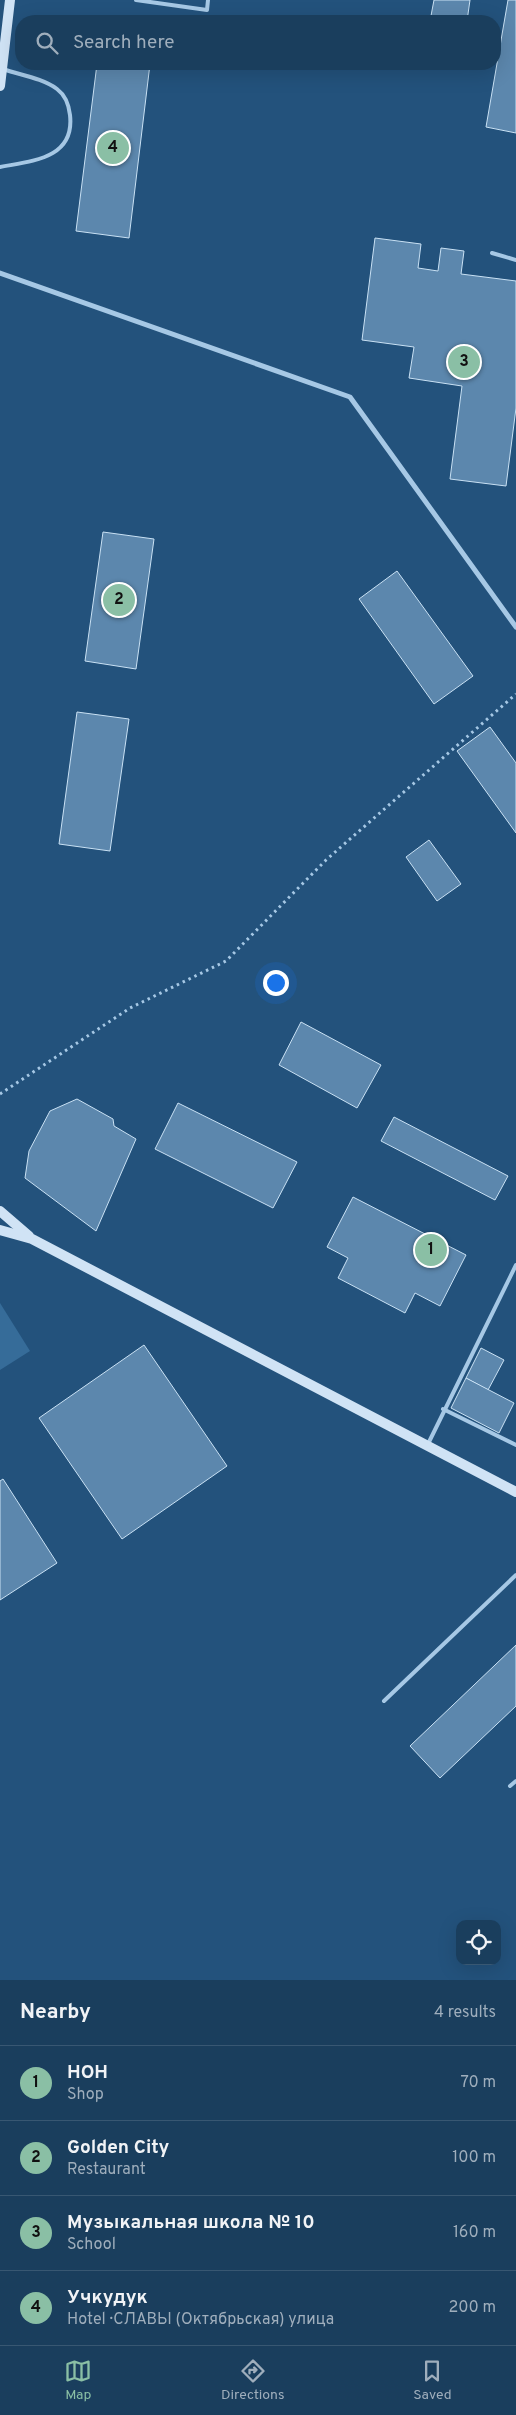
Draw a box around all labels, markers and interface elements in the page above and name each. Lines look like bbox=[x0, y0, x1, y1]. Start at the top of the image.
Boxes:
search box bbox=[15, 15, 501, 70]
icon: search bbox=[33, 29, 61, 57]
text: Search here bbox=[73, 31, 175, 55]
pin: 4 bbox=[97, 129, 129, 167]
pin: 3 bbox=[448, 343, 480, 381]
pin: 2 bbox=[103, 581, 135, 619]
your location bbox=[263, 970, 289, 996]
pin: 1 bbox=[415, 1231, 447, 1269]
map controls bbox=[456, 1920, 501, 1965]
button: locate bbox=[456, 1920, 501, 1965]
text: Nearby bbox=[20, 1999, 91, 2026]
text: 4 results bbox=[434, 2003, 496, 2023]
text: НОН bbox=[67, 2061, 108, 2085]
text: 1 bbox=[33, 2073, 39, 2093]
text: 70 m bbox=[461, 2073, 496, 2093]
text: Shop bbox=[67, 2085, 104, 2105]
text: Golden City bbox=[67, 2136, 169, 2160]
text: 2 bbox=[31, 2148, 41, 2168]
text: 100 m bbox=[452, 2148, 496, 2168]
text: Restaurant bbox=[67, 2160, 146, 2180]
text: Музыкальная школа № 10 bbox=[67, 2211, 315, 2235]
text: 3 bbox=[31, 2223, 41, 2243]
text: 160 m bbox=[453, 2223, 496, 2243]
text: School bbox=[67, 2235, 116, 2255]
text: Учкудук bbox=[67, 2286, 148, 2310]
text: 4 bbox=[31, 2298, 41, 2318]
text: 200 m bbox=[448, 2298, 496, 2318]
text: Hotel · СЛАВЫ (Октябрьская) улица bbox=[67, 2310, 334, 2330]
tab: Map bbox=[64, 2357, 92, 2404]
tab: Directions bbox=[221, 2357, 285, 2404]
tab: Saved bbox=[413, 2357, 452, 2404]

